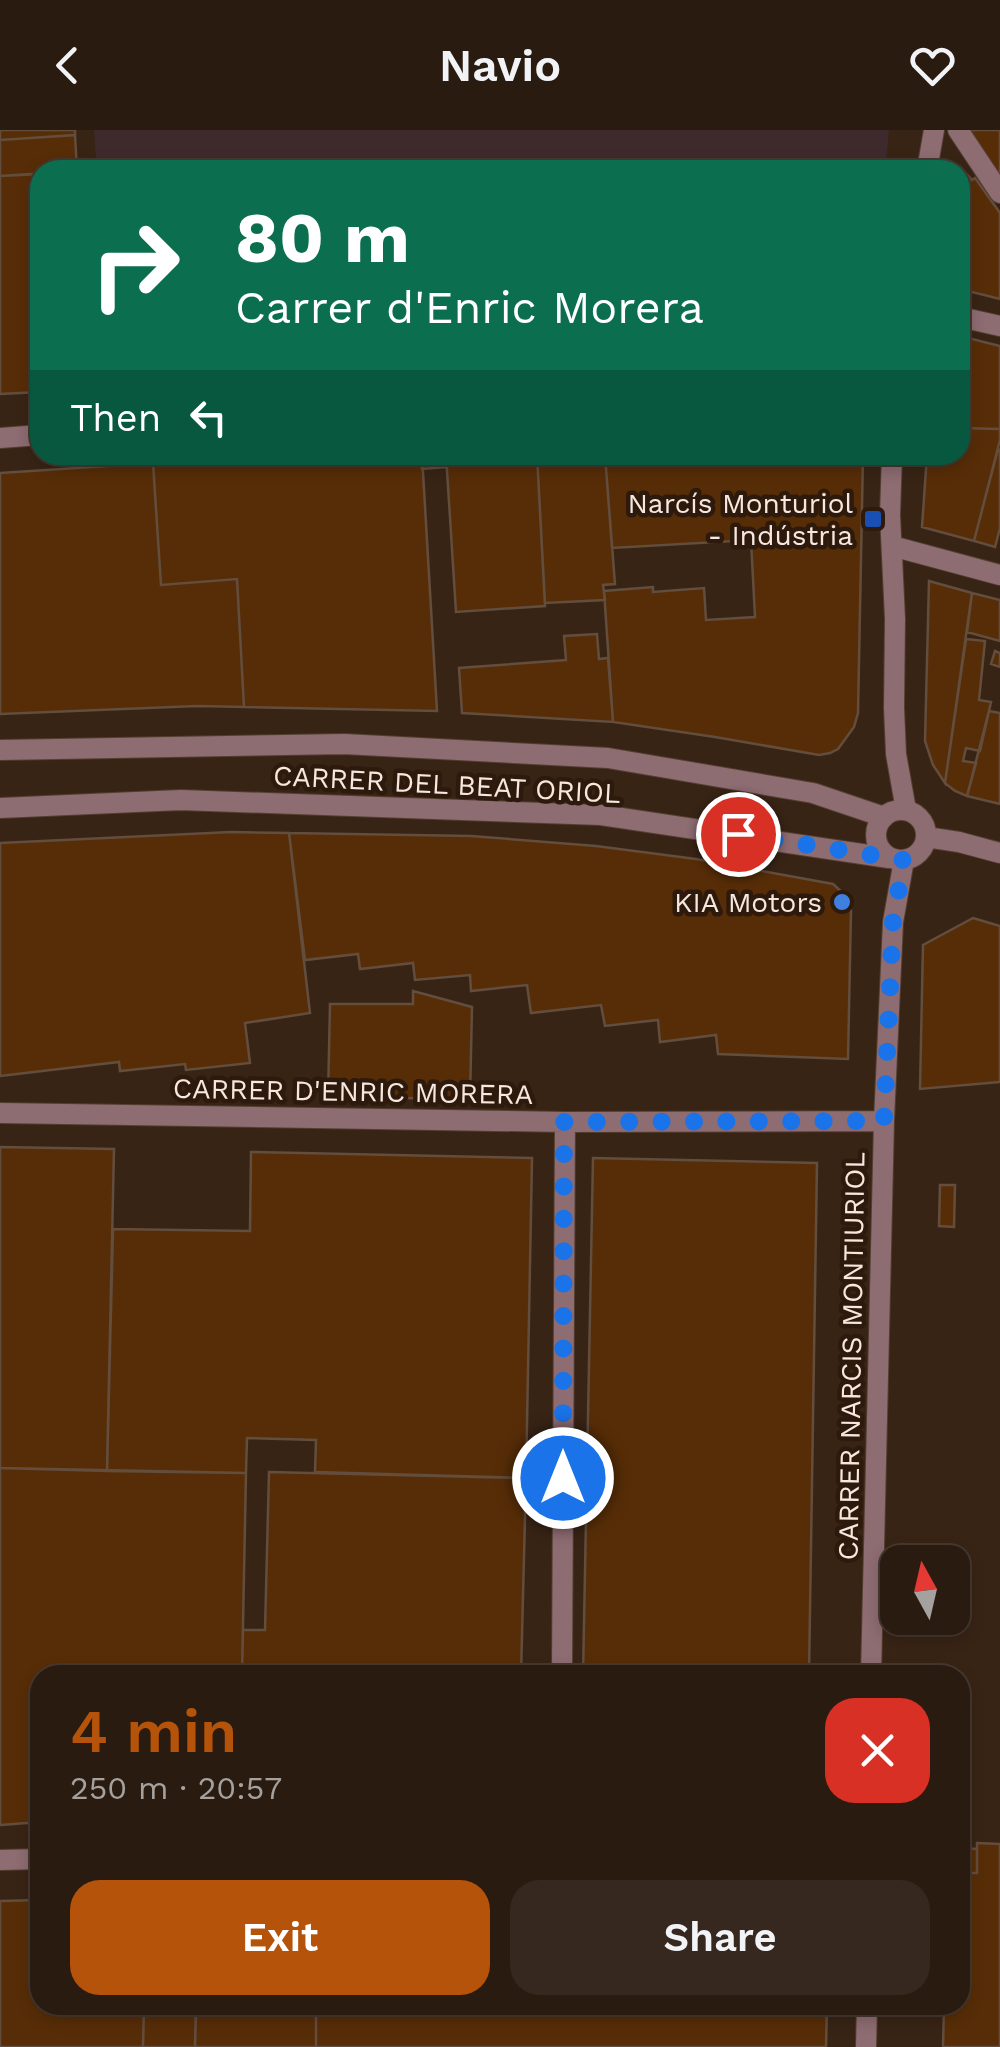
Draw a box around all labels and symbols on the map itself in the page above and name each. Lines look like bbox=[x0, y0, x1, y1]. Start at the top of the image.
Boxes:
place label: Narcís Monturiol - Indústria bbox=[627, 487, 853, 552]
marker: Narcís Monturiol - Indústria bbox=[862, 508, 884, 530]
street label: CARRER DEL BEAT ORIOL bbox=[272, 759, 622, 810]
pin bbox=[696, 792, 781, 877]
place label: KIA Motors bbox=[674, 886, 822, 919]
marker: KIA Motors bbox=[831, 891, 853, 913]
street label: CARRER D'ENRIC MORERA bbox=[173, 1072, 533, 1111]
street label: CARRER NARCIS MONTIURIOL bbox=[831, 1152, 872, 1560]
position arrow bbox=[511, 1426, 615, 1530]
north arrow bbox=[880, 1545, 970, 1635]

